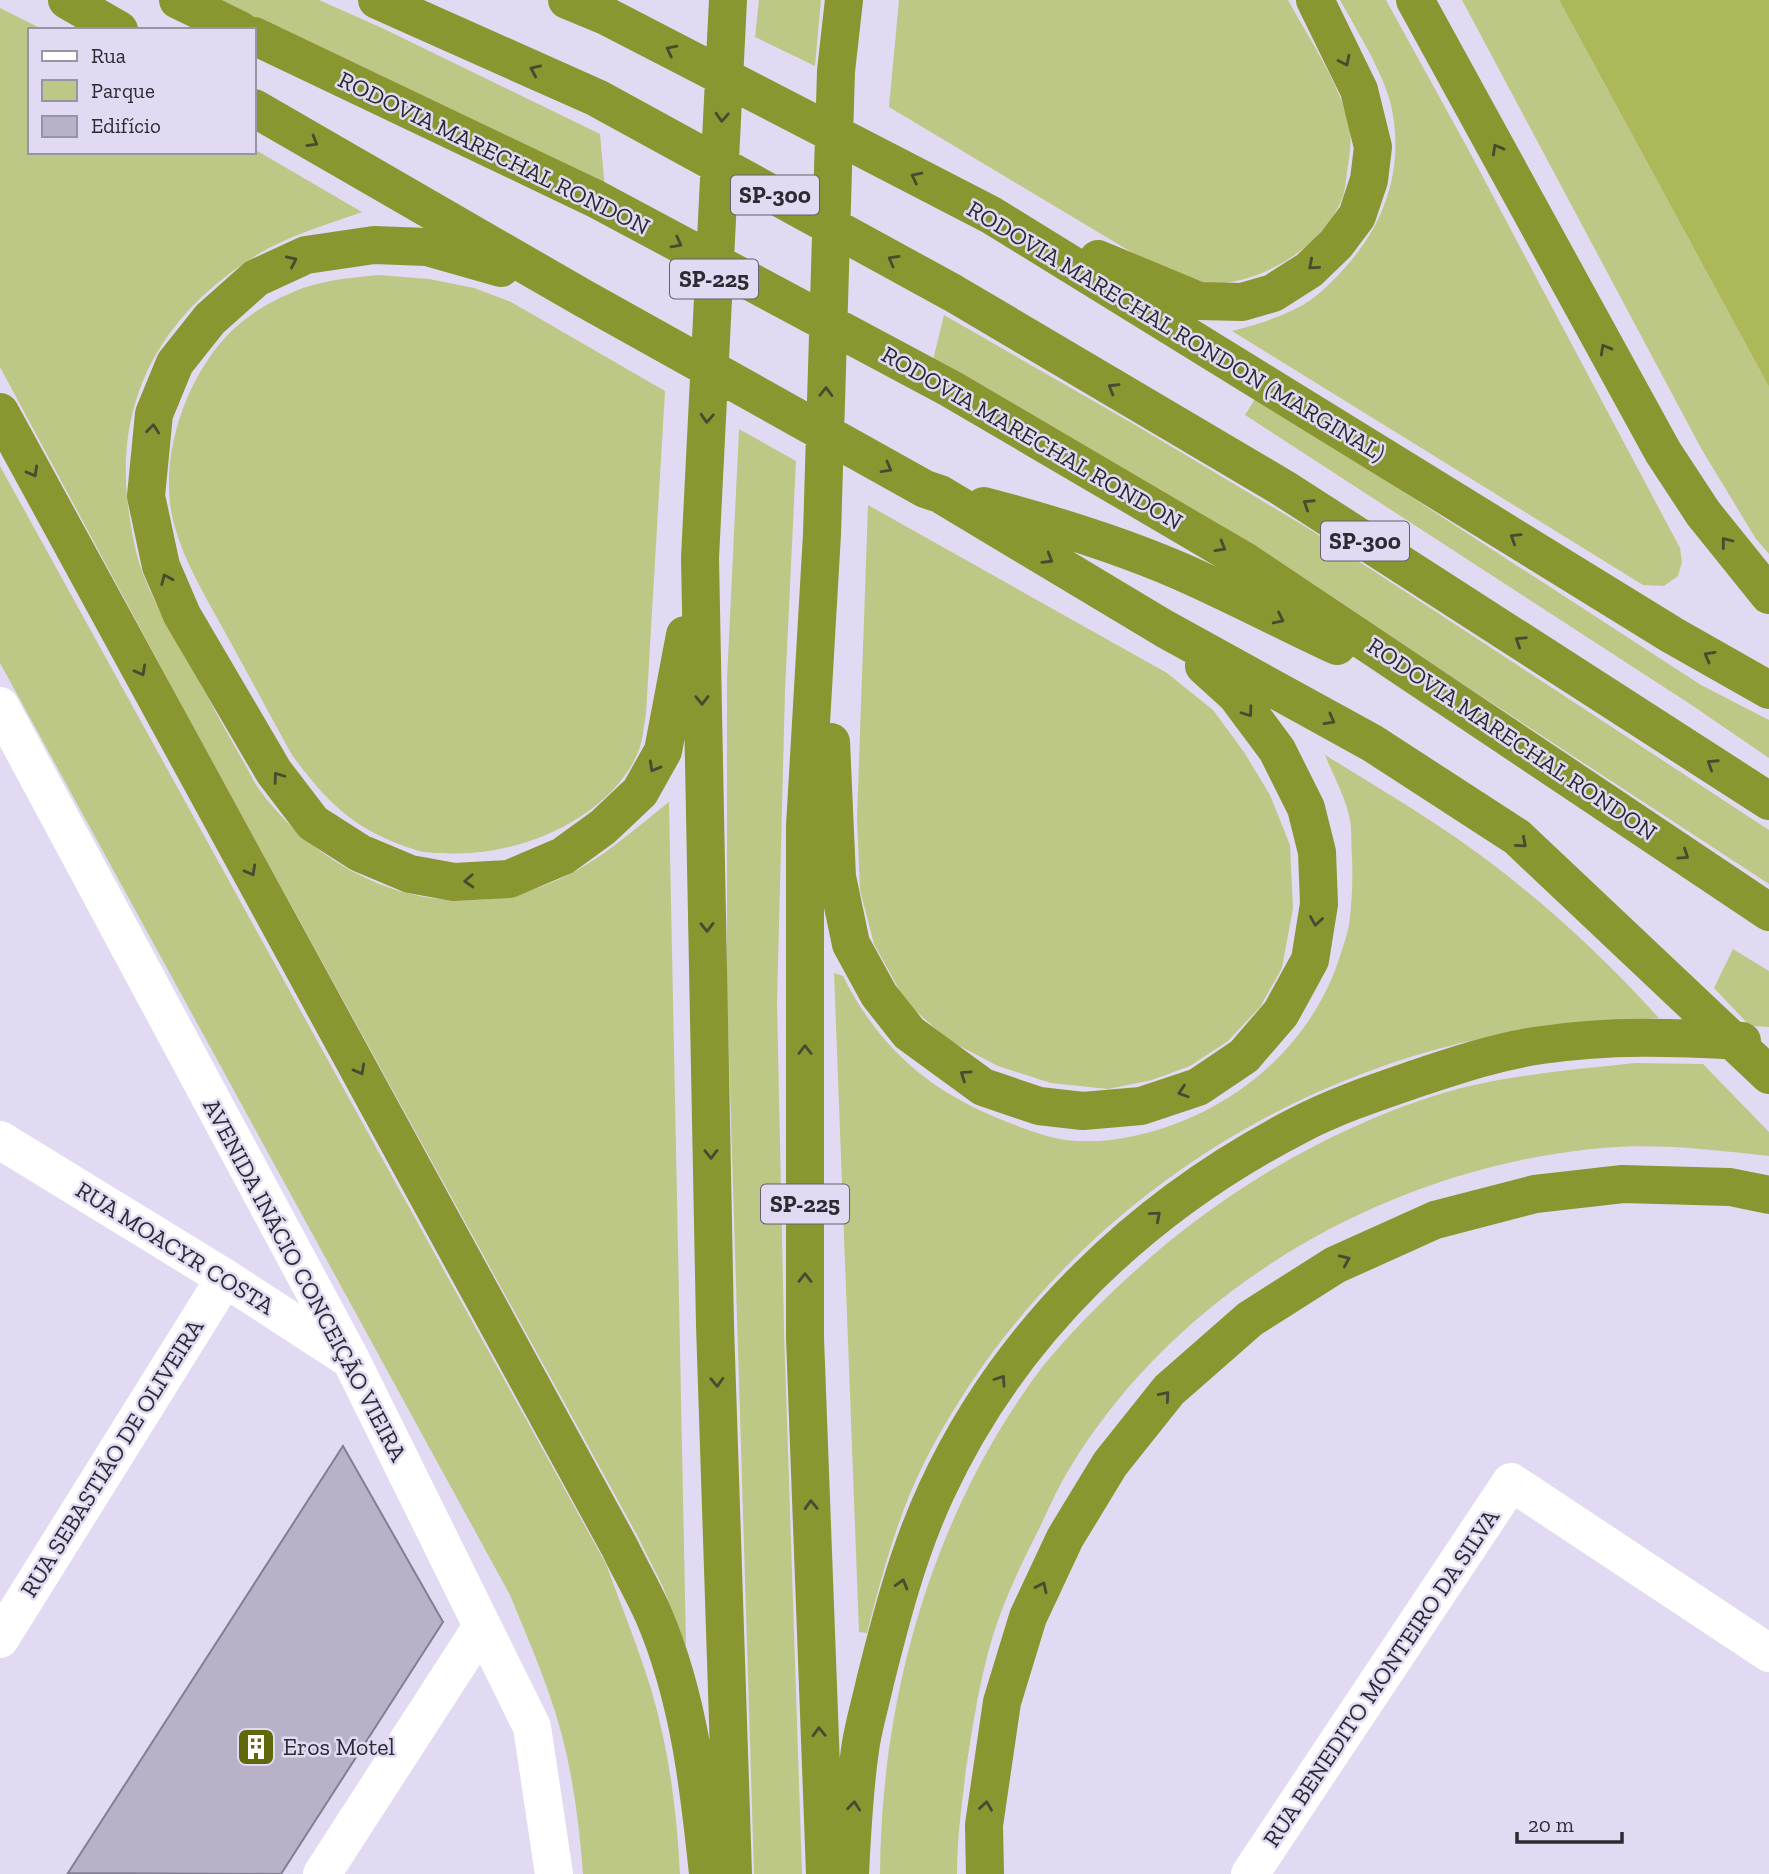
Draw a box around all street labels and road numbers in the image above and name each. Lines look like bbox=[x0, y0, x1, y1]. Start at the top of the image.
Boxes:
street label: RODOVIA MARECHAL RONDON bbox=[334, 64, 655, 241]
road number: SP-300 bbox=[731, 176, 819, 214]
street label: RODOVIA MARECHAL RONDON (MARGINAL) bbox=[961, 194, 1391, 468]
road number: SP-225 bbox=[670, 260, 758, 298]
street label: RODOVIA MARECHAL RONDON bbox=[876, 339, 1188, 537]
road number: SP-300 bbox=[1321, 522, 1409, 561]
street label: RODOVIA MARECHAL RONDON bbox=[1362, 631, 1663, 847]
street label: AVENIDA INÁCIO CONCEIÇÃO VIEIRA bbox=[197, 1094, 414, 1466]
street label: RUA MOACYR COSTA bbox=[71, 1175, 280, 1321]
road number: SP-225 bbox=[761, 1184, 849, 1224]
street label: RUA SEBASTIÃO DE OLIVEIRA bbox=[14, 1313, 210, 1602]
street label: RUA BENEDITO MONTEIRO DA SILVA bbox=[1256, 1503, 1505, 1852]

